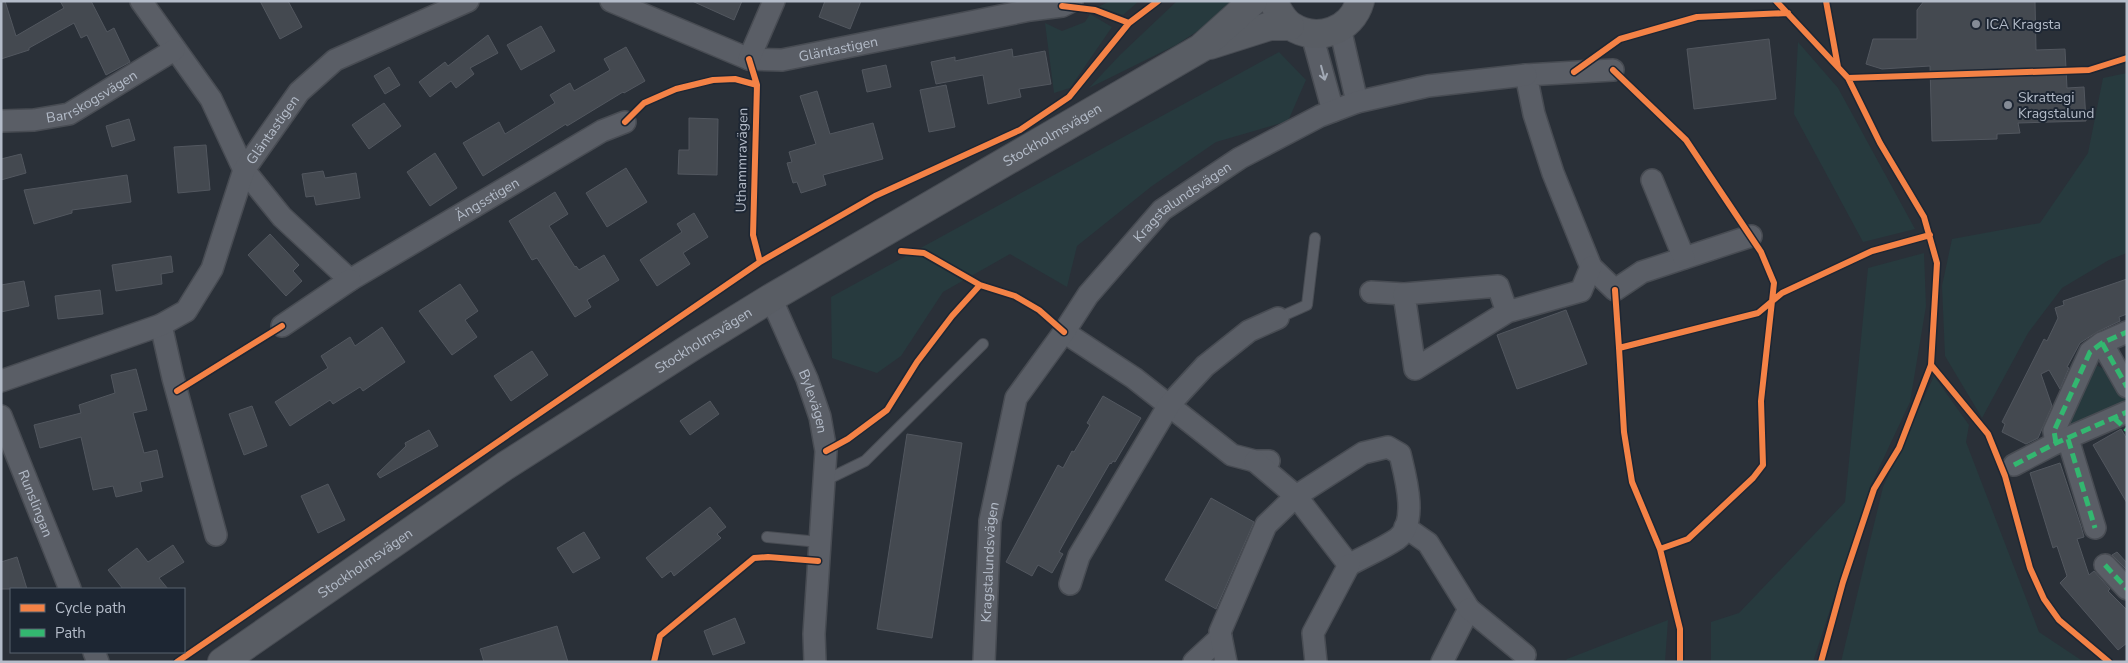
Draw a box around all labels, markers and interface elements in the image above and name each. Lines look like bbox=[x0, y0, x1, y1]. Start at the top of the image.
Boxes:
place label: ICA Kragsta bbox=[1986, 15, 2061, 34]
marker: ICA Kragsta bbox=[1970, 18, 1982, 30]
street label: Gläntastigen bbox=[797, 31, 879, 66]
one-way arrow bbox=[1319, 64, 1328, 80]
street label: Barrskogsvägen bbox=[45, 65, 141, 127]
place label: Skrattegi Kragstalund bbox=[2018, 88, 2094, 123]
street label: Gläntastigen bbox=[242, 91, 303, 168]
street label: Stockholmsvägen bbox=[999, 98, 1105, 171]
marker: Skrattegi Kragstalund bbox=[2002, 99, 2014, 111]
street label: Uthammravägen bbox=[732, 107, 752, 213]
street label: Kragstalundsvägen bbox=[1129, 157, 1235, 246]
street label: Ängsstigen bbox=[451, 173, 523, 225]
street label: Stockholmsvägen bbox=[651, 303, 755, 378]
street label: Bylevägen bbox=[794, 366, 832, 435]
street label: Runslingan bbox=[14, 467, 58, 540]
street label: Kragstalundsvägen bbox=[976, 500, 1003, 623]
street label: Stockholmsvägen bbox=[314, 523, 416, 602]
legend bbox=[10, 588, 185, 653]
text: Cycle path bbox=[55, 598, 126, 618]
text: Path bbox=[55, 623, 86, 643]

